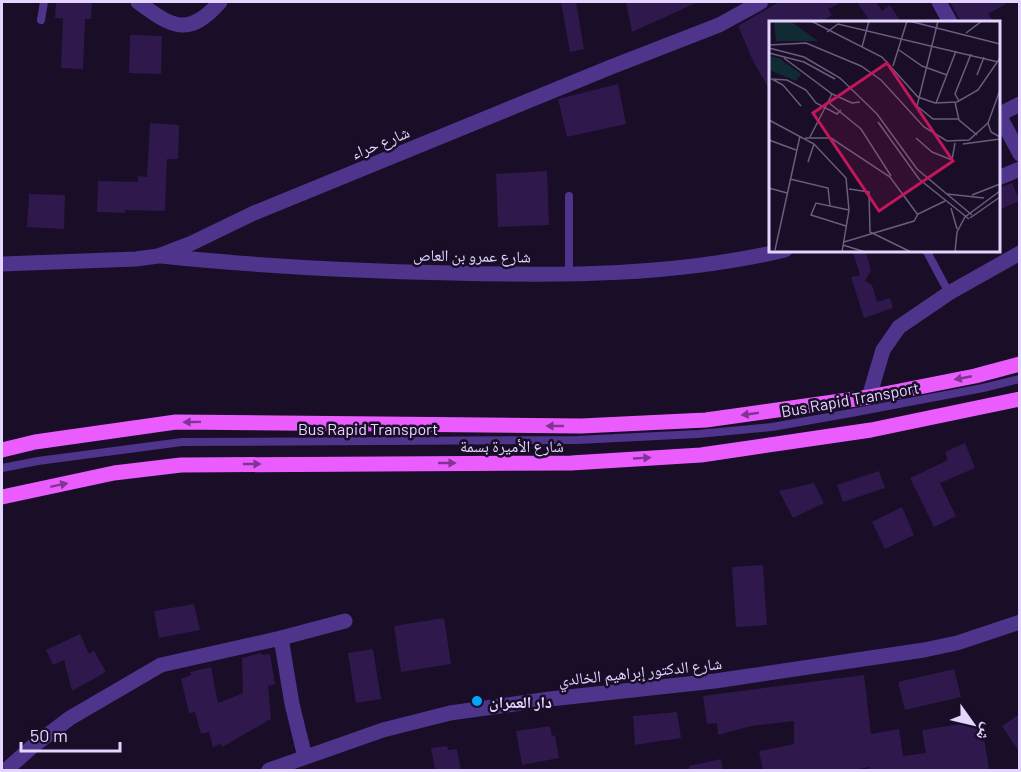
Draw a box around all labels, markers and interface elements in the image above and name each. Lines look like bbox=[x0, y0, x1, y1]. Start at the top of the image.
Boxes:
inset map bbox=[769, 21, 1000, 252]
street label: شارع حراء bbox=[348, 122, 413, 164]
street label: شارع عمرو بن العاص bbox=[413, 244, 531, 268]
one-way arrow bbox=[953, 374, 972, 383]
street label: Bus Rapid Transport bbox=[779, 377, 921, 421]
one-way arrow bbox=[740, 410, 759, 419]
one-way arrow bbox=[183, 417, 202, 427]
street label: Bus Rapid Transport bbox=[298, 419, 438, 438]
one-way arrow bbox=[546, 421, 565, 431]
street label: شارع الأميرة بسمة bbox=[460, 436, 564, 457]
one-way arrow bbox=[632, 454, 651, 463]
one-way arrow bbox=[438, 458, 457, 468]
one-way arrow bbox=[243, 459, 262, 469]
one-way arrow bbox=[49, 480, 68, 489]
street label: شارع الدكتور إبراهيم الخالدي bbox=[557, 653, 723, 693]
place label: دار العمران bbox=[489, 692, 552, 712]
marker: دار العمران bbox=[470, 694, 484, 708]
north arrow bbox=[943, 694, 1003, 754]
scale bar bbox=[21, 715, 120, 753]
text: ش bbox=[972, 720, 998, 745]
text: 50 m bbox=[30, 724, 68, 746]

